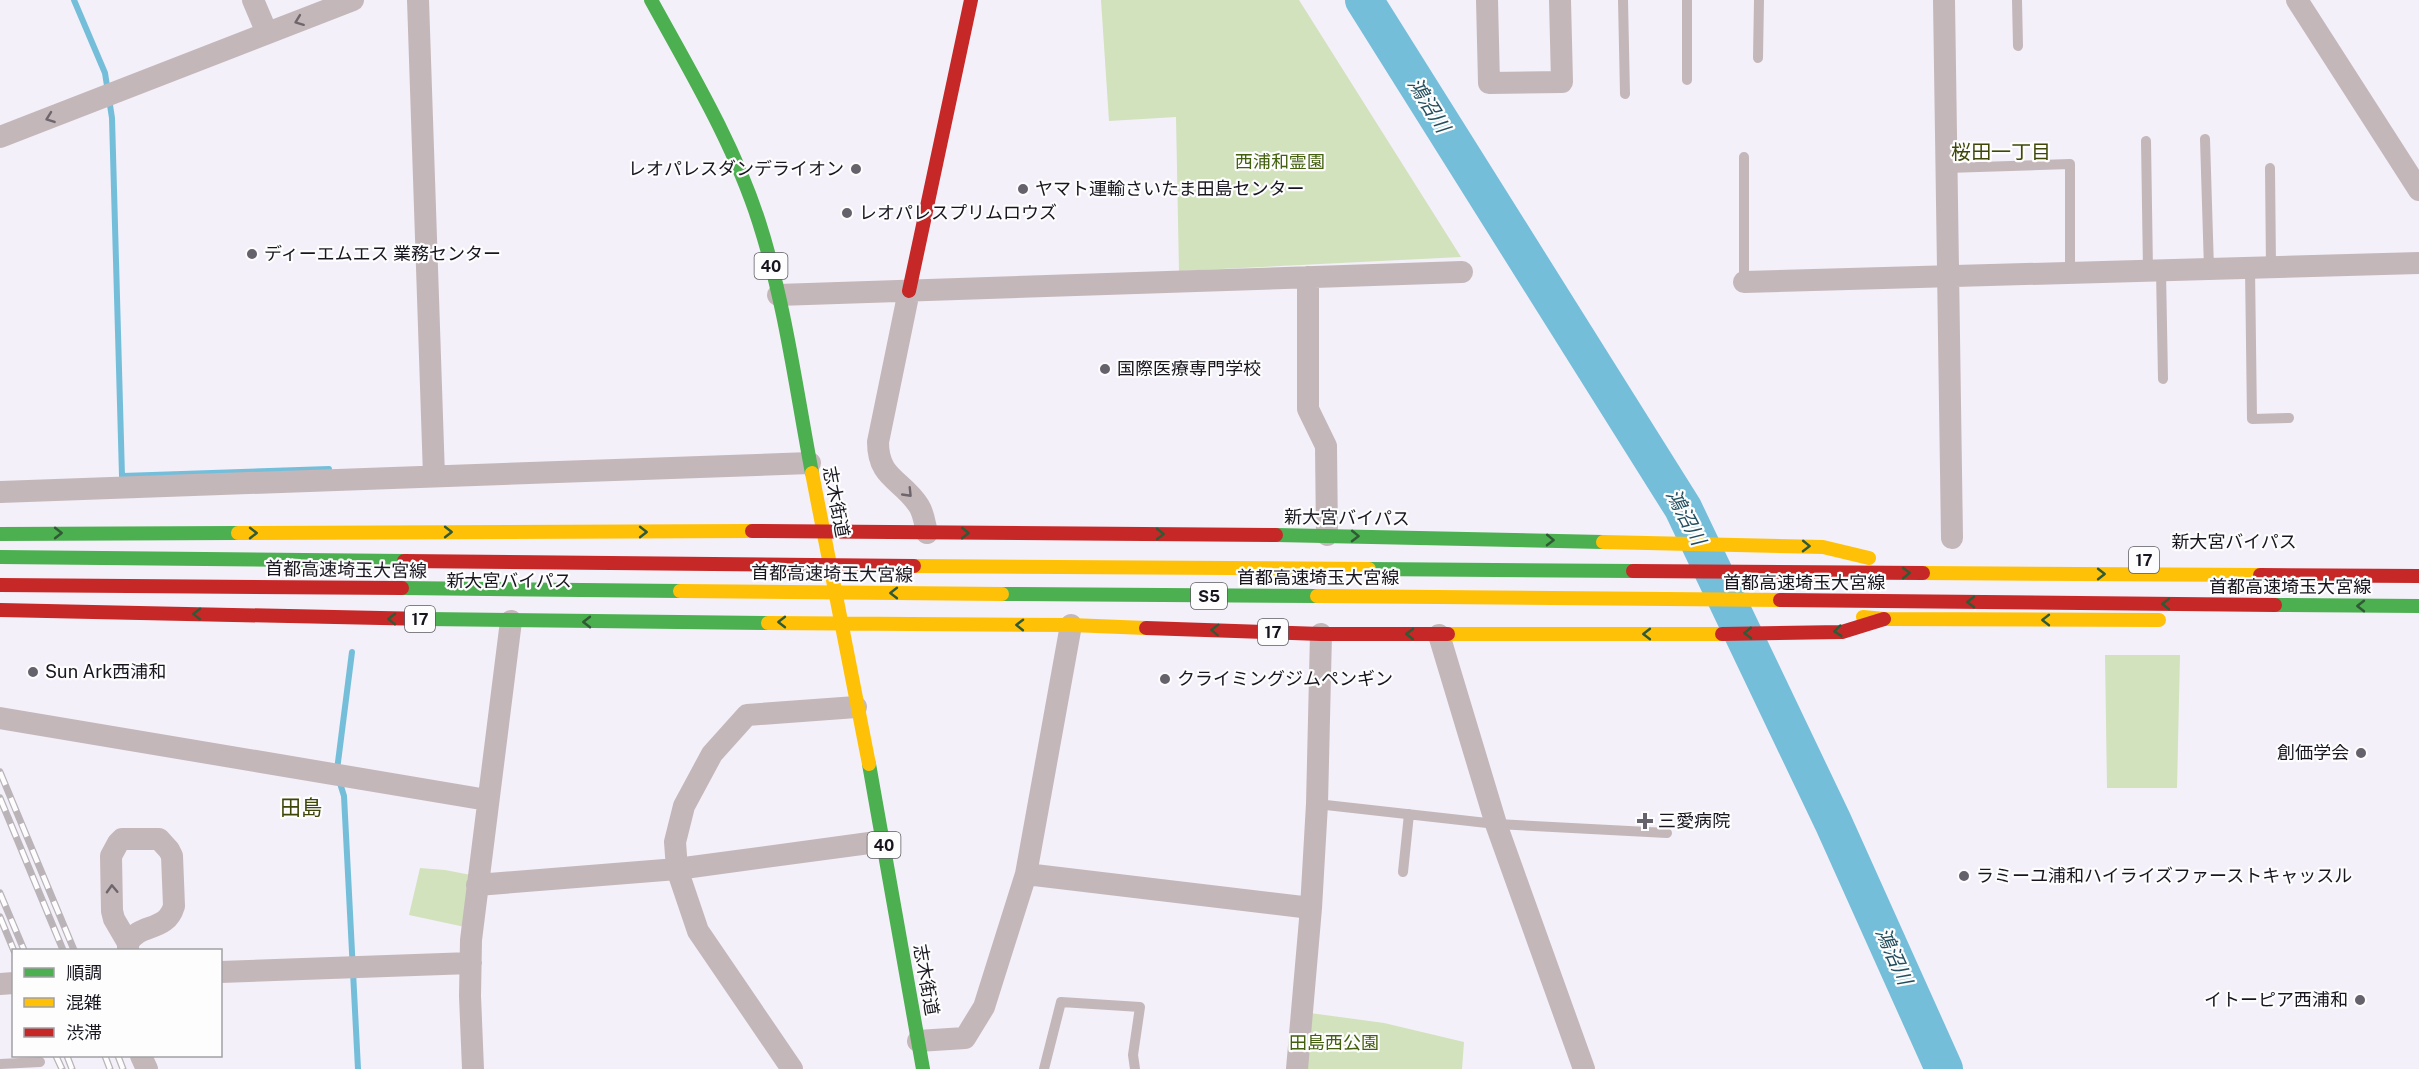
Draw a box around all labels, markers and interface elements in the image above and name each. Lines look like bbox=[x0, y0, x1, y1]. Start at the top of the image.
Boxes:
one-way arrow bbox=[294, 14, 305, 26]
water label: 鴻沼川 bbox=[1403, 73, 1456, 138]
one-way arrow bbox=[45, 111, 56, 123]
district label: 桜田一丁目 bbox=[1951, 140, 2051, 164]
park label: 西浦和霊園 bbox=[1235, 151, 1325, 172]
place label: レオパレスダンデライオン bbox=[628, 158, 844, 179]
marker: レオパレスダンデライオン bbox=[849, 162, 863, 176]
place label: ヤマト運輸さいたま田島センター bbox=[1035, 178, 1304, 199]
marker: ヤマト運輸さいたま田島センター bbox=[1016, 182, 1030, 196]
place label: レオパレスプリムロウズ bbox=[859, 202, 1057, 223]
marker: レオパレスプリムロウズ bbox=[840, 206, 854, 220]
place label: ディーエムエス 業務センター bbox=[264, 243, 501, 264]
marker: ディーエムエス 業務センター bbox=[245, 247, 259, 261]
road number: 40 bbox=[754, 253, 788, 279]
place label: 国際医療専門学校 bbox=[1117, 358, 1261, 379]
marker: 国際医療専門学校 bbox=[1098, 362, 1112, 376]
street label: 志木街道 bbox=[819, 465, 854, 539]
water label: 鴻沼川 bbox=[1661, 485, 1712, 551]
one-way arrow bbox=[901, 487, 912, 497]
street label: 新大宮バイパス bbox=[1284, 506, 1410, 529]
one-way arrow bbox=[444, 526, 453, 538]
one-way arrow bbox=[639, 526, 648, 538]
one-way arrow bbox=[54, 527, 63, 539]
one-way arrow bbox=[249, 527, 258, 539]
one-way arrow bbox=[961, 527, 970, 539]
one-way arrow bbox=[1156, 528, 1165, 540]
one-way arrow bbox=[1351, 529, 1360, 542]
street label: 新大宮バイパス bbox=[2171, 531, 2297, 552]
one-way arrow bbox=[1546, 534, 1555, 546]
one-way arrow bbox=[1802, 540, 1811, 553]
road number: 17 bbox=[2129, 547, 2159, 573]
street label: 首都高速埼玉大宮線 bbox=[265, 558, 427, 581]
street label: 首都高速埼玉大宮線 bbox=[751, 562, 913, 585]
street label: 首都高速埼玉大宮線 bbox=[1237, 567, 1399, 588]
one-way arrow bbox=[1902, 567, 1911, 579]
one-way arrow bbox=[2097, 568, 2106, 580]
street label: 新大宮バイパス bbox=[446, 570, 572, 591]
street label: 首都高速埼玉大宮線 bbox=[1723, 572, 1885, 593]
street label: 首都高速埼玉大宮線 bbox=[2209, 576, 2371, 597]
road number: S5 bbox=[1191, 583, 1227, 609]
one-way arrow bbox=[889, 587, 898, 599]
one-way arrow bbox=[1966, 596, 1975, 608]
one-way arrow bbox=[2161, 598, 2170, 610]
one-way arrow bbox=[2356, 599, 2365, 612]
road number: 17 bbox=[405, 606, 435, 632]
one-way arrow bbox=[192, 608, 201, 621]
one-way arrow bbox=[387, 612, 396, 625]
one-way arrow bbox=[2041, 614, 2050, 626]
one-way arrow bbox=[582, 616, 591, 628]
one-way arrow bbox=[777, 616, 786, 628]
one-way arrow bbox=[1016, 618, 1025, 631]
road number: 17 bbox=[1258, 619, 1288, 645]
one-way arrow bbox=[1211, 624, 1220, 637]
one-way arrow bbox=[1834, 624, 1843, 636]
one-way arrow bbox=[1744, 627, 1753, 639]
one-way arrow bbox=[1406, 628, 1415, 640]
one-way arrow bbox=[1643, 628, 1652, 640]
place label: Sun Ark西浦和 bbox=[45, 661, 166, 682]
marker: Sun Ark西浦和 bbox=[26, 665, 40, 679]
place label: クライミングジムペンギン bbox=[1177, 668, 1393, 689]
marker: クライミングジムペンギン bbox=[1158, 672, 1172, 686]
place label: 創価学会 bbox=[2277, 742, 2349, 763]
marker: 創価学会 bbox=[2354, 746, 2368, 760]
district label: 田島 bbox=[280, 795, 322, 820]
place label: 三愛病院 bbox=[1658, 810, 1730, 831]
marker: 三愛病院 bbox=[1636, 812, 1654, 830]
road number: 40 bbox=[868, 832, 900, 858]
place label: ラミーユ浦和ハイライズファーストキャッスル bbox=[1976, 865, 2352, 886]
marker: ラミーユ浦和ハイライズファーストキャッスル bbox=[1957, 869, 1971, 883]
one-way arrow bbox=[106, 884, 118, 893]
water label: 鴻沼川 bbox=[1871, 924, 1918, 990]
street label: 志木街道 bbox=[910, 943, 943, 1017]
legend bbox=[12, 949, 222, 1057]
text: 順調 bbox=[66, 962, 102, 983]
place label: イトーピア西浦和 bbox=[2204, 989, 2348, 1010]
text: 混雑 bbox=[66, 992, 102, 1013]
marker: イトーピア西浦和 bbox=[2353, 993, 2367, 1007]
text: 渋滞 bbox=[66, 1022, 102, 1043]
park label: 田島西公園 bbox=[1289, 1032, 1379, 1053]

